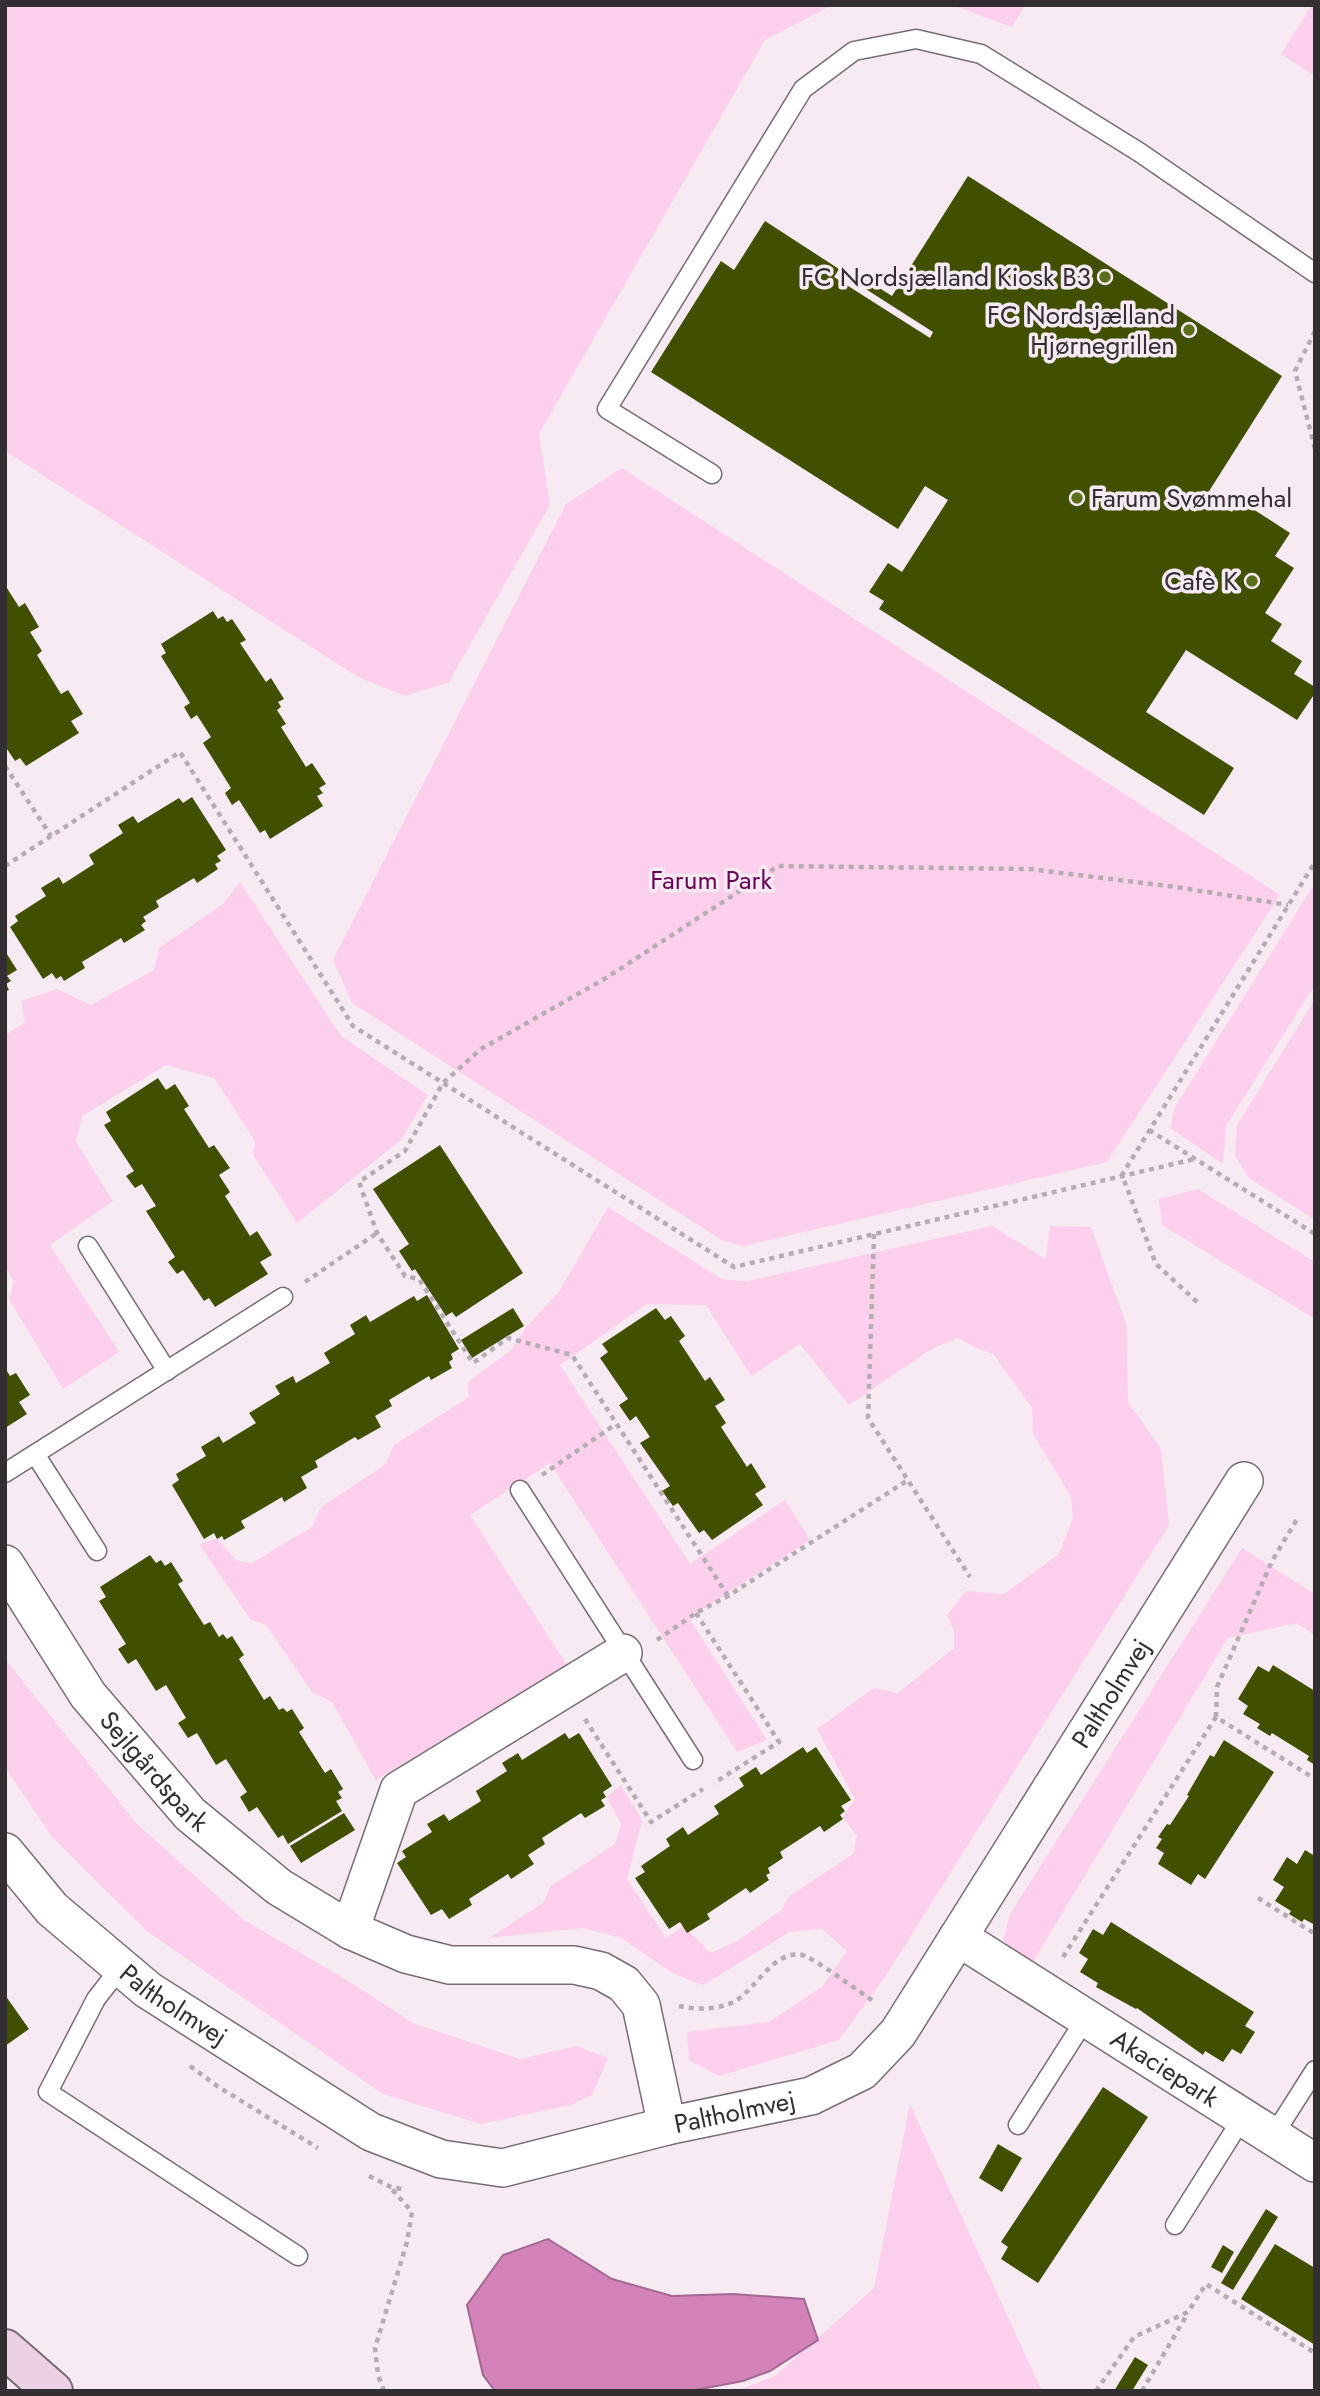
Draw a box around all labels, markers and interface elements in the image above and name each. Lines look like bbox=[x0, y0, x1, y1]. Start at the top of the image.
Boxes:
place label: FC Nordsjælland Kiosk B3 bbox=[801, 258, 1091, 296]
marker: FC Nordsjælland Kiosk B3 bbox=[1097, 269, 1113, 285]
place label: FC Nordsjælland Hjørnegrillen bbox=[987, 296, 1175, 364]
marker: FC Nordsjælland Hjørnegrillen bbox=[1181, 322, 1197, 338]
place label: Farum Svømmehal bbox=[1091, 479, 1292, 517]
marker: Farum Svømmehal bbox=[1069, 490, 1085, 506]
place label: Cafè K bbox=[1164, 562, 1238, 600]
marker: Cafè K bbox=[1244, 573, 1260, 589]
park label: Farum Park bbox=[650, 861, 772, 899]
street label: Paltholmvej bbox=[1062, 1631, 1160, 1756]
street label: Sejlgårdspark bbox=[91, 1702, 217, 1841]
street label: Paltholmvej bbox=[111, 1955, 235, 2055]
street label: Akaciepark bbox=[1104, 2020, 1227, 2117]
street label: Paltholmvej bbox=[671, 2081, 799, 2143]

